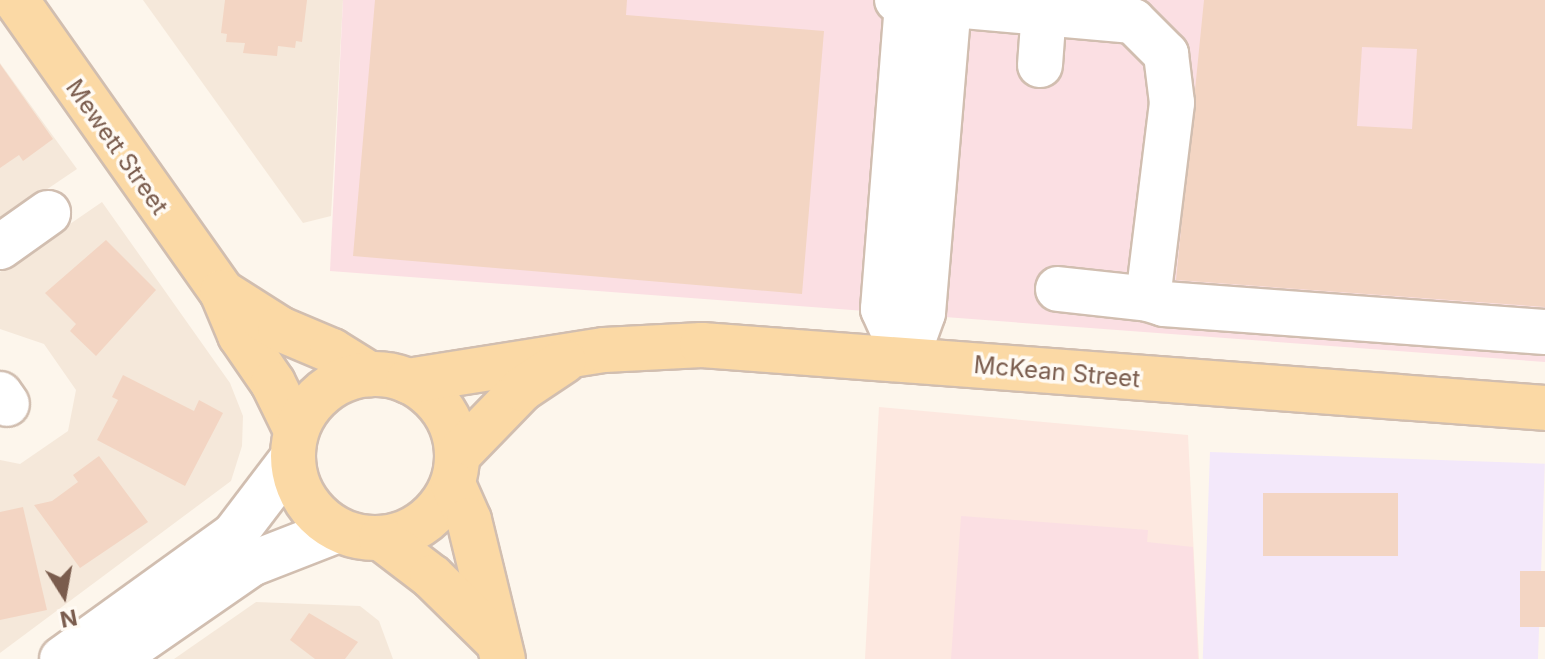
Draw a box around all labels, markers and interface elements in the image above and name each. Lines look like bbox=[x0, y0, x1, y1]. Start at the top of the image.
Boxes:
street label: Mewett Street bbox=[60, 74, 174, 220]
street label: McKean Street bbox=[973, 350, 1141, 394]
north arrow bbox=[24, 555, 104, 635]
text: N bbox=[58, 604, 79, 633]

